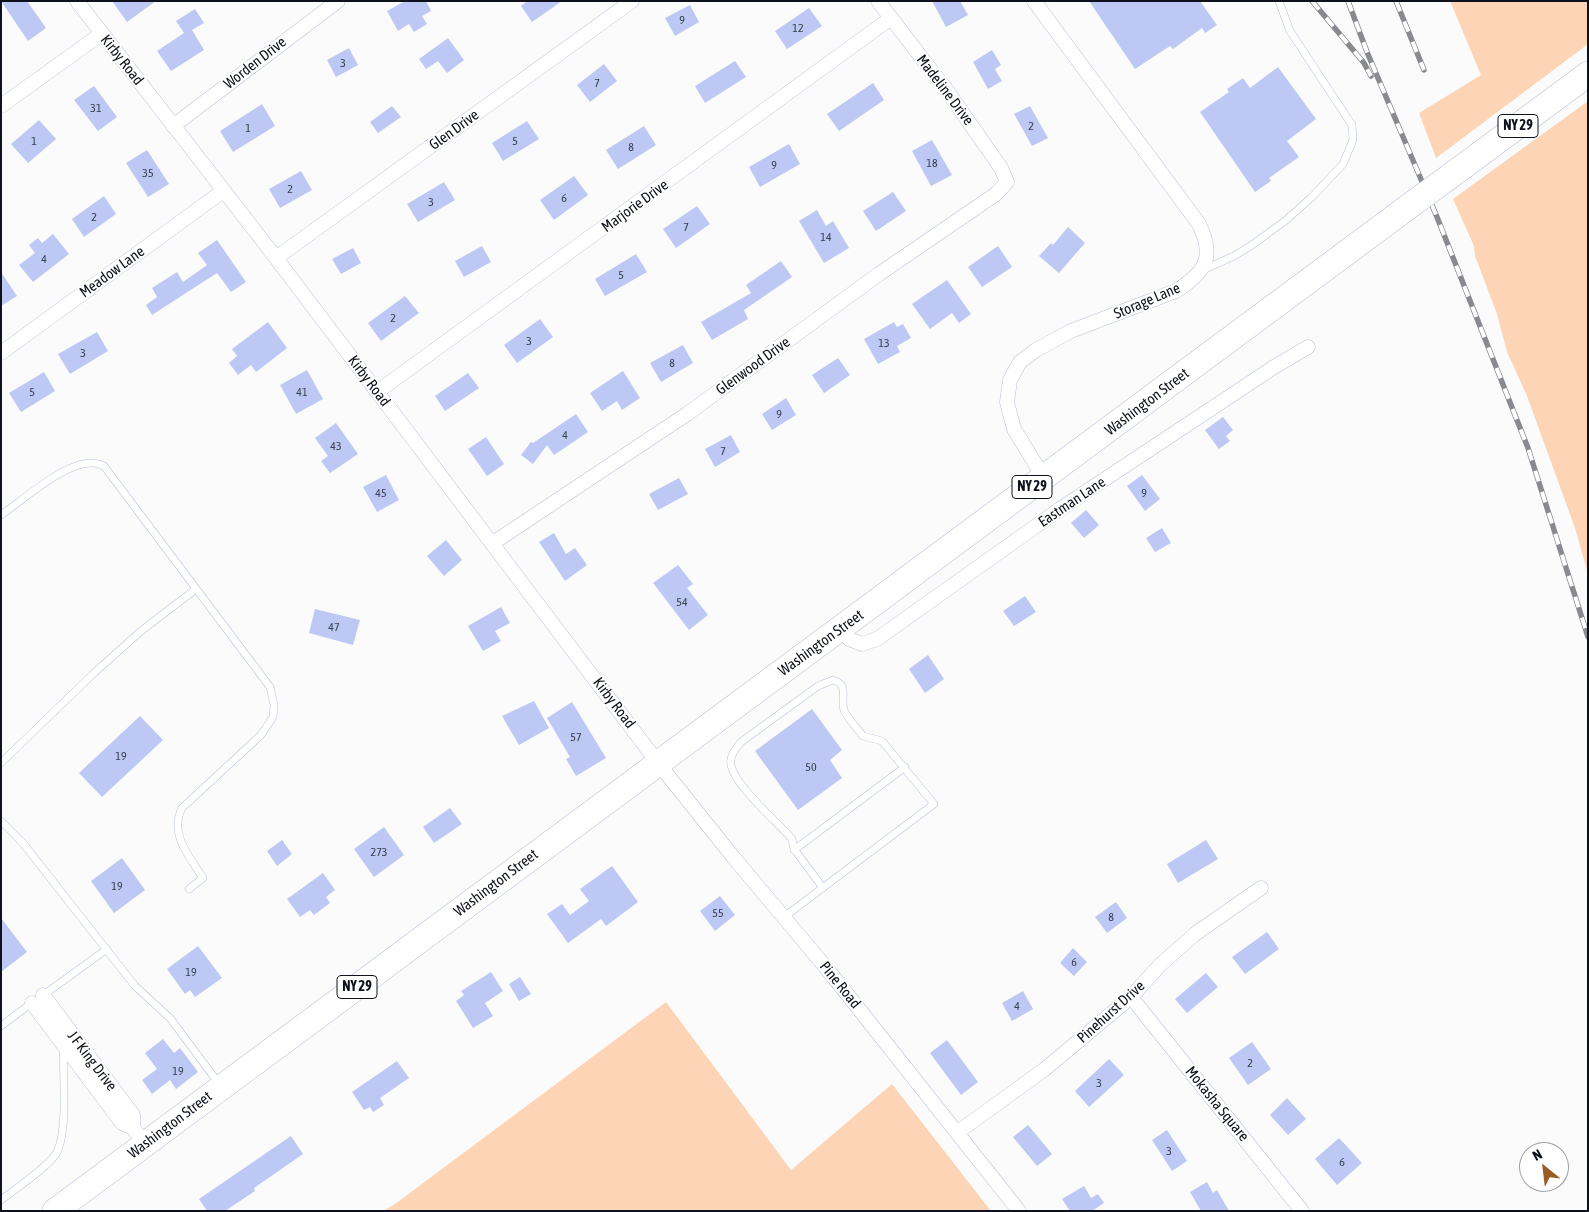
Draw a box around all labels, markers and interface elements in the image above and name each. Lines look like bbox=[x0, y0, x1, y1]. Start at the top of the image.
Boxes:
house number: 9 bbox=[679, 13, 685, 27]
house number: 12 bbox=[792, 21, 804, 35]
street label: Kirby Road bbox=[97, 31, 147, 89]
street label: Worden Drive bbox=[220, 33, 290, 93]
street label: Madeline Drive bbox=[913, 51, 977, 129]
house number: 3 bbox=[340, 56, 346, 70]
house number: 7 bbox=[594, 76, 600, 90]
house number: 31 bbox=[90, 101, 102, 115]
street label: Glen Drive bbox=[426, 106, 482, 154]
road number: NY 29 bbox=[1498, 114, 1538, 138]
house number: 2 bbox=[1028, 119, 1034, 133]
house number: 1 bbox=[245, 121, 251, 135]
house number: 1 bbox=[31, 134, 37, 148]
house number: 5 bbox=[512, 134, 518, 148]
house number: 8 bbox=[628, 140, 634, 154]
house number: 18 bbox=[926, 156, 938, 170]
house number: 9 bbox=[771, 158, 777, 172]
house number: 35 bbox=[142, 166, 154, 180]
street label: Marjorie Drive bbox=[598, 176, 672, 236]
house number: 2 bbox=[287, 182, 293, 196]
house number: 6 bbox=[561, 191, 567, 205]
house number: 3 bbox=[428, 195, 434, 209]
house number: 2 bbox=[91, 210, 97, 224]
house number: 7 bbox=[683, 220, 689, 234]
house number: 14 bbox=[820, 230, 832, 244]
street label: Meadow Lane bbox=[76, 242, 148, 302]
house number: 4 bbox=[41, 252, 47, 266]
house number: 5 bbox=[618, 268, 624, 282]
street label: Storage Lane bbox=[1111, 279, 1183, 323]
house number: 2 bbox=[390, 311, 396, 325]
street label: Glenwood Drive bbox=[712, 333, 794, 399]
house number: 3 bbox=[526, 334, 532, 348]
house number: 13 bbox=[878, 336, 890, 350]
house number: 3 bbox=[80, 346, 86, 360]
street label: Kirby Road bbox=[344, 352, 394, 410]
house number: 8 bbox=[669, 356, 675, 370]
street label: Washington Street bbox=[1101, 365, 1193, 439]
house number: 5 bbox=[29, 385, 35, 399]
house number: 41 bbox=[296, 385, 308, 399]
house number: 9 bbox=[776, 407, 782, 421]
house number: 4 bbox=[562, 428, 568, 442]
house number: 43 bbox=[330, 439, 342, 453]
house number: 7 bbox=[720, 444, 726, 458]
street label: Eastman Lane bbox=[1035, 473, 1109, 531]
road number: NY 29 bbox=[1012, 476, 1052, 498]
house number: 45 bbox=[375, 486, 387, 500]
house number: 9 bbox=[1141, 486, 1147, 500]
house number: 54 bbox=[676, 595, 688, 609]
street label: Washington Street bbox=[775, 606, 867, 680]
house number: 47 bbox=[328, 620, 340, 634]
street label: Kirby Road bbox=[589, 674, 639, 732]
house number: 57 bbox=[570, 730, 582, 744]
house number: 19 bbox=[115, 749, 127, 763]
house number: 50 bbox=[805, 760, 817, 774]
house number: 273 bbox=[371, 845, 387, 859]
street label: Washington Street bbox=[450, 846, 542, 920]
house number: 19 bbox=[111, 879, 123, 893]
house number: 55 bbox=[712, 906, 724, 920]
house number: 8 bbox=[1108, 910, 1114, 924]
house number: 6 bbox=[1071, 955, 1077, 969]
street label: Pine Road bbox=[816, 958, 864, 1012]
house number: 19 bbox=[185, 965, 197, 979]
road number: NY 29 bbox=[337, 976, 377, 999]
street label: Pinehurst Drive bbox=[1074, 977, 1148, 1047]
house number: 4 bbox=[1014, 999, 1020, 1013]
street label: J F King Drive bbox=[64, 1027, 120, 1095]
house number: 2 bbox=[1247, 1056, 1253, 1070]
street label: Mokasha Square bbox=[1181, 1063, 1253, 1145]
house number: 19 bbox=[172, 1064, 184, 1078]
house number: 3 bbox=[1096, 1076, 1102, 1090]
street label: Washington Street bbox=[124, 1088, 216, 1162]
north arrow bbox=[1519, 1142, 1569, 1192]
house number: 3 bbox=[1166, 1144, 1172, 1158]
text: N bbox=[1530, 1146, 1545, 1164]
house number: 6 bbox=[1339, 1155, 1345, 1169]

